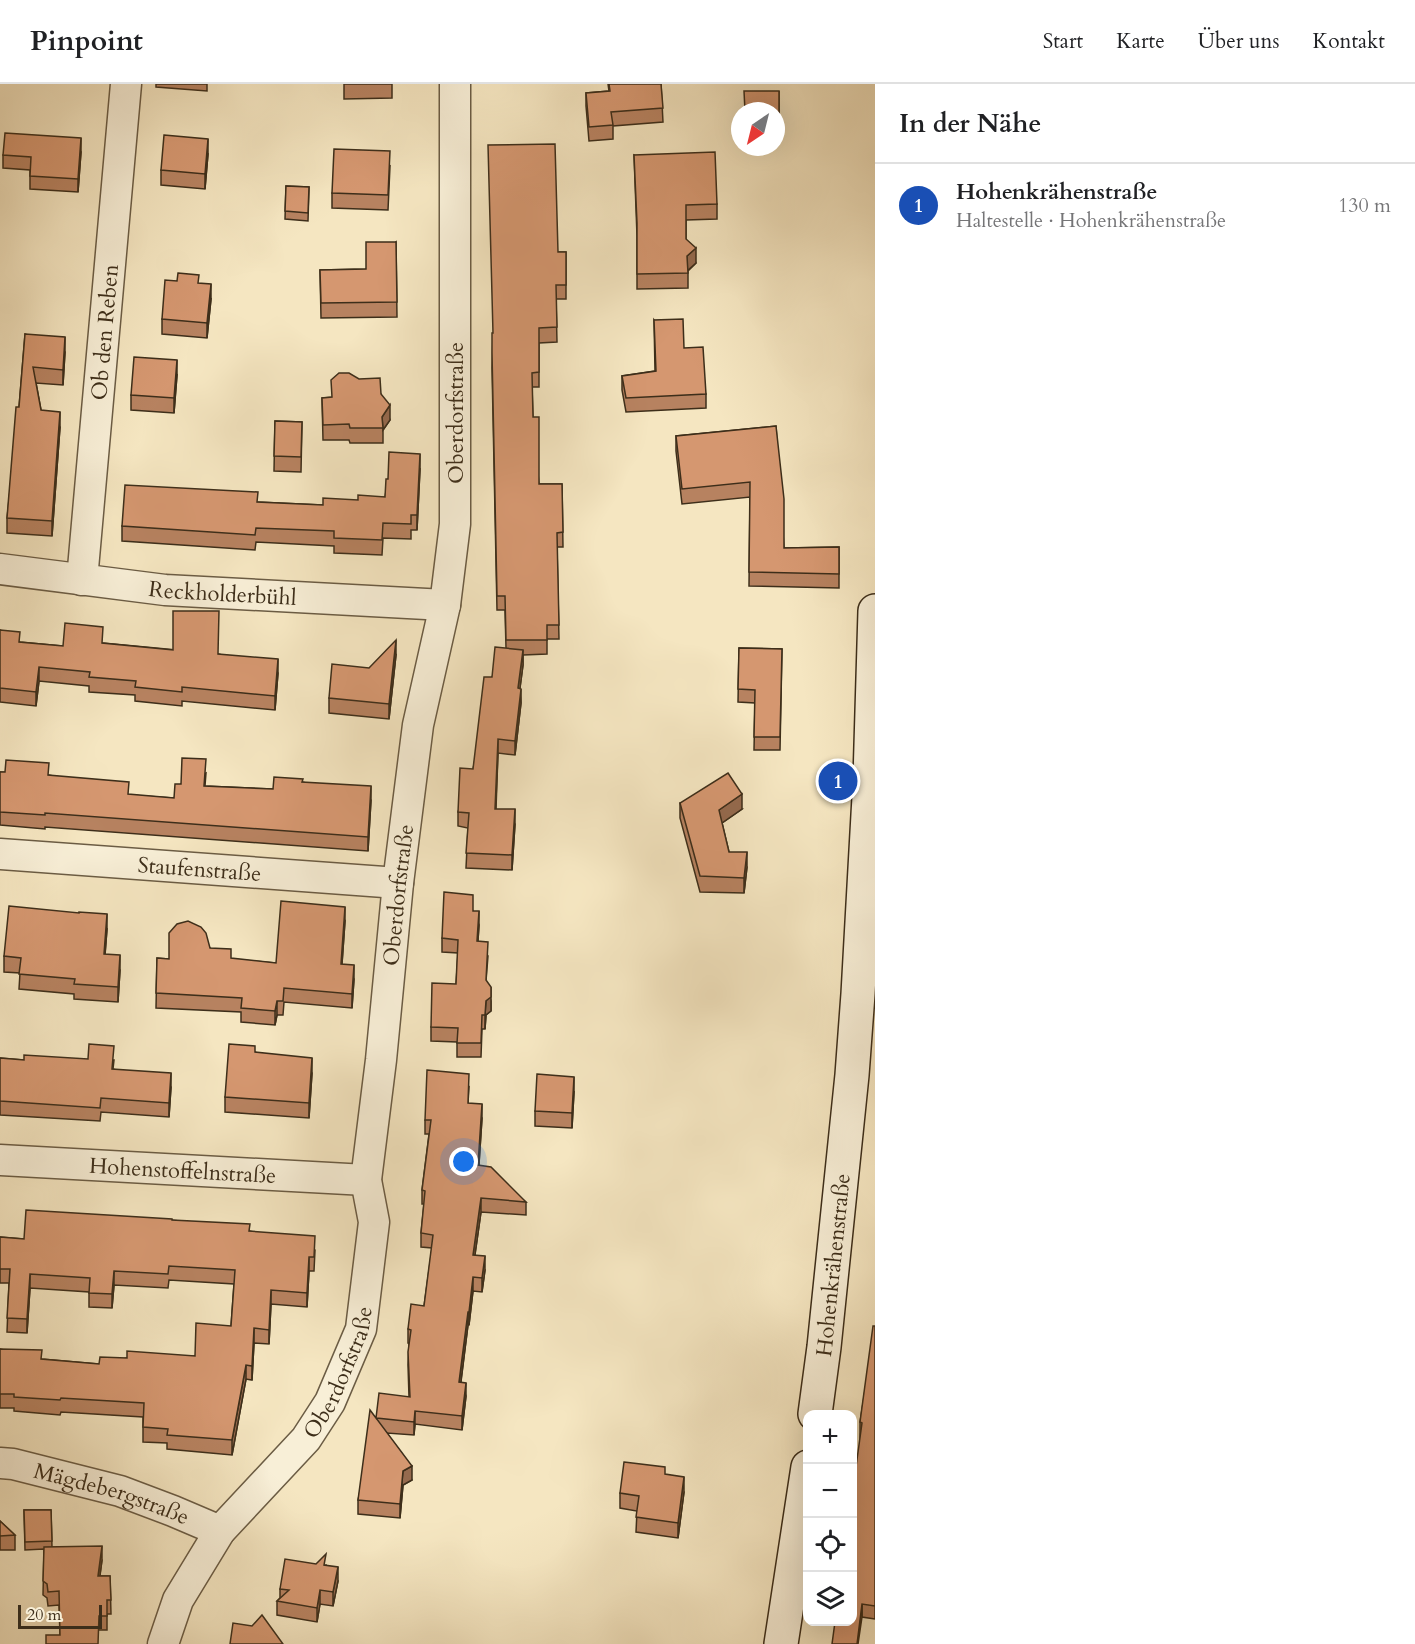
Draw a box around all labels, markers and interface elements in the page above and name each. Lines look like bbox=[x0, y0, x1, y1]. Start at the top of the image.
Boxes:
text: Pinpoint bbox=[30, 22, 143, 60]
text: Start bbox=[1043, 27, 1083, 56]
text: Karte bbox=[1116, 27, 1165, 56]
text: Über uns bbox=[1198, 27, 1280, 56]
text: Kontakt bbox=[1313, 27, 1385, 56]
north arrow bbox=[731, 102, 785, 156]
text: In der Nähe bbox=[899, 106, 1041, 141]
text: Hohenkrähenstraße bbox=[956, 177, 1157, 207]
text: 1 bbox=[913, 192, 924, 219]
text: 130 m bbox=[1338, 192, 1391, 219]
text: Haltestelle · Hohenkrähenstraße bbox=[956, 207, 1226, 234]
street label: Ob den Reben bbox=[84, 262, 126, 401]
street label: Oberdorfstraße bbox=[441, 342, 471, 484]
street label: Reckholderbühl bbox=[147, 574, 298, 613]
pin: 1 bbox=[818, 758, 858, 804]
street label: Oberdorfstraße bbox=[376, 823, 421, 967]
street label: Staufenstraße bbox=[137, 850, 262, 889]
your location bbox=[449, 1147, 478, 1176]
street label: Hohenstoffelnstraße bbox=[88, 1151, 277, 1191]
street label: Hohenkrähenstraße bbox=[809, 1172, 858, 1359]
street label: Oberdorfstraße bbox=[296, 1305, 380, 1445]
map controls bbox=[803, 1410, 857, 1626]
button: + bbox=[803, 1410, 857, 1464]
street label: Mägdebergstraße bbox=[31, 1456, 194, 1532]
button: − bbox=[803, 1464, 857, 1518]
button: locate bbox=[803, 1518, 857, 1572]
button: layers bbox=[803, 1572, 857, 1626]
scale bar bbox=[18, 1602, 102, 1630]
text: 20 m bbox=[27, 1604, 61, 1626]

